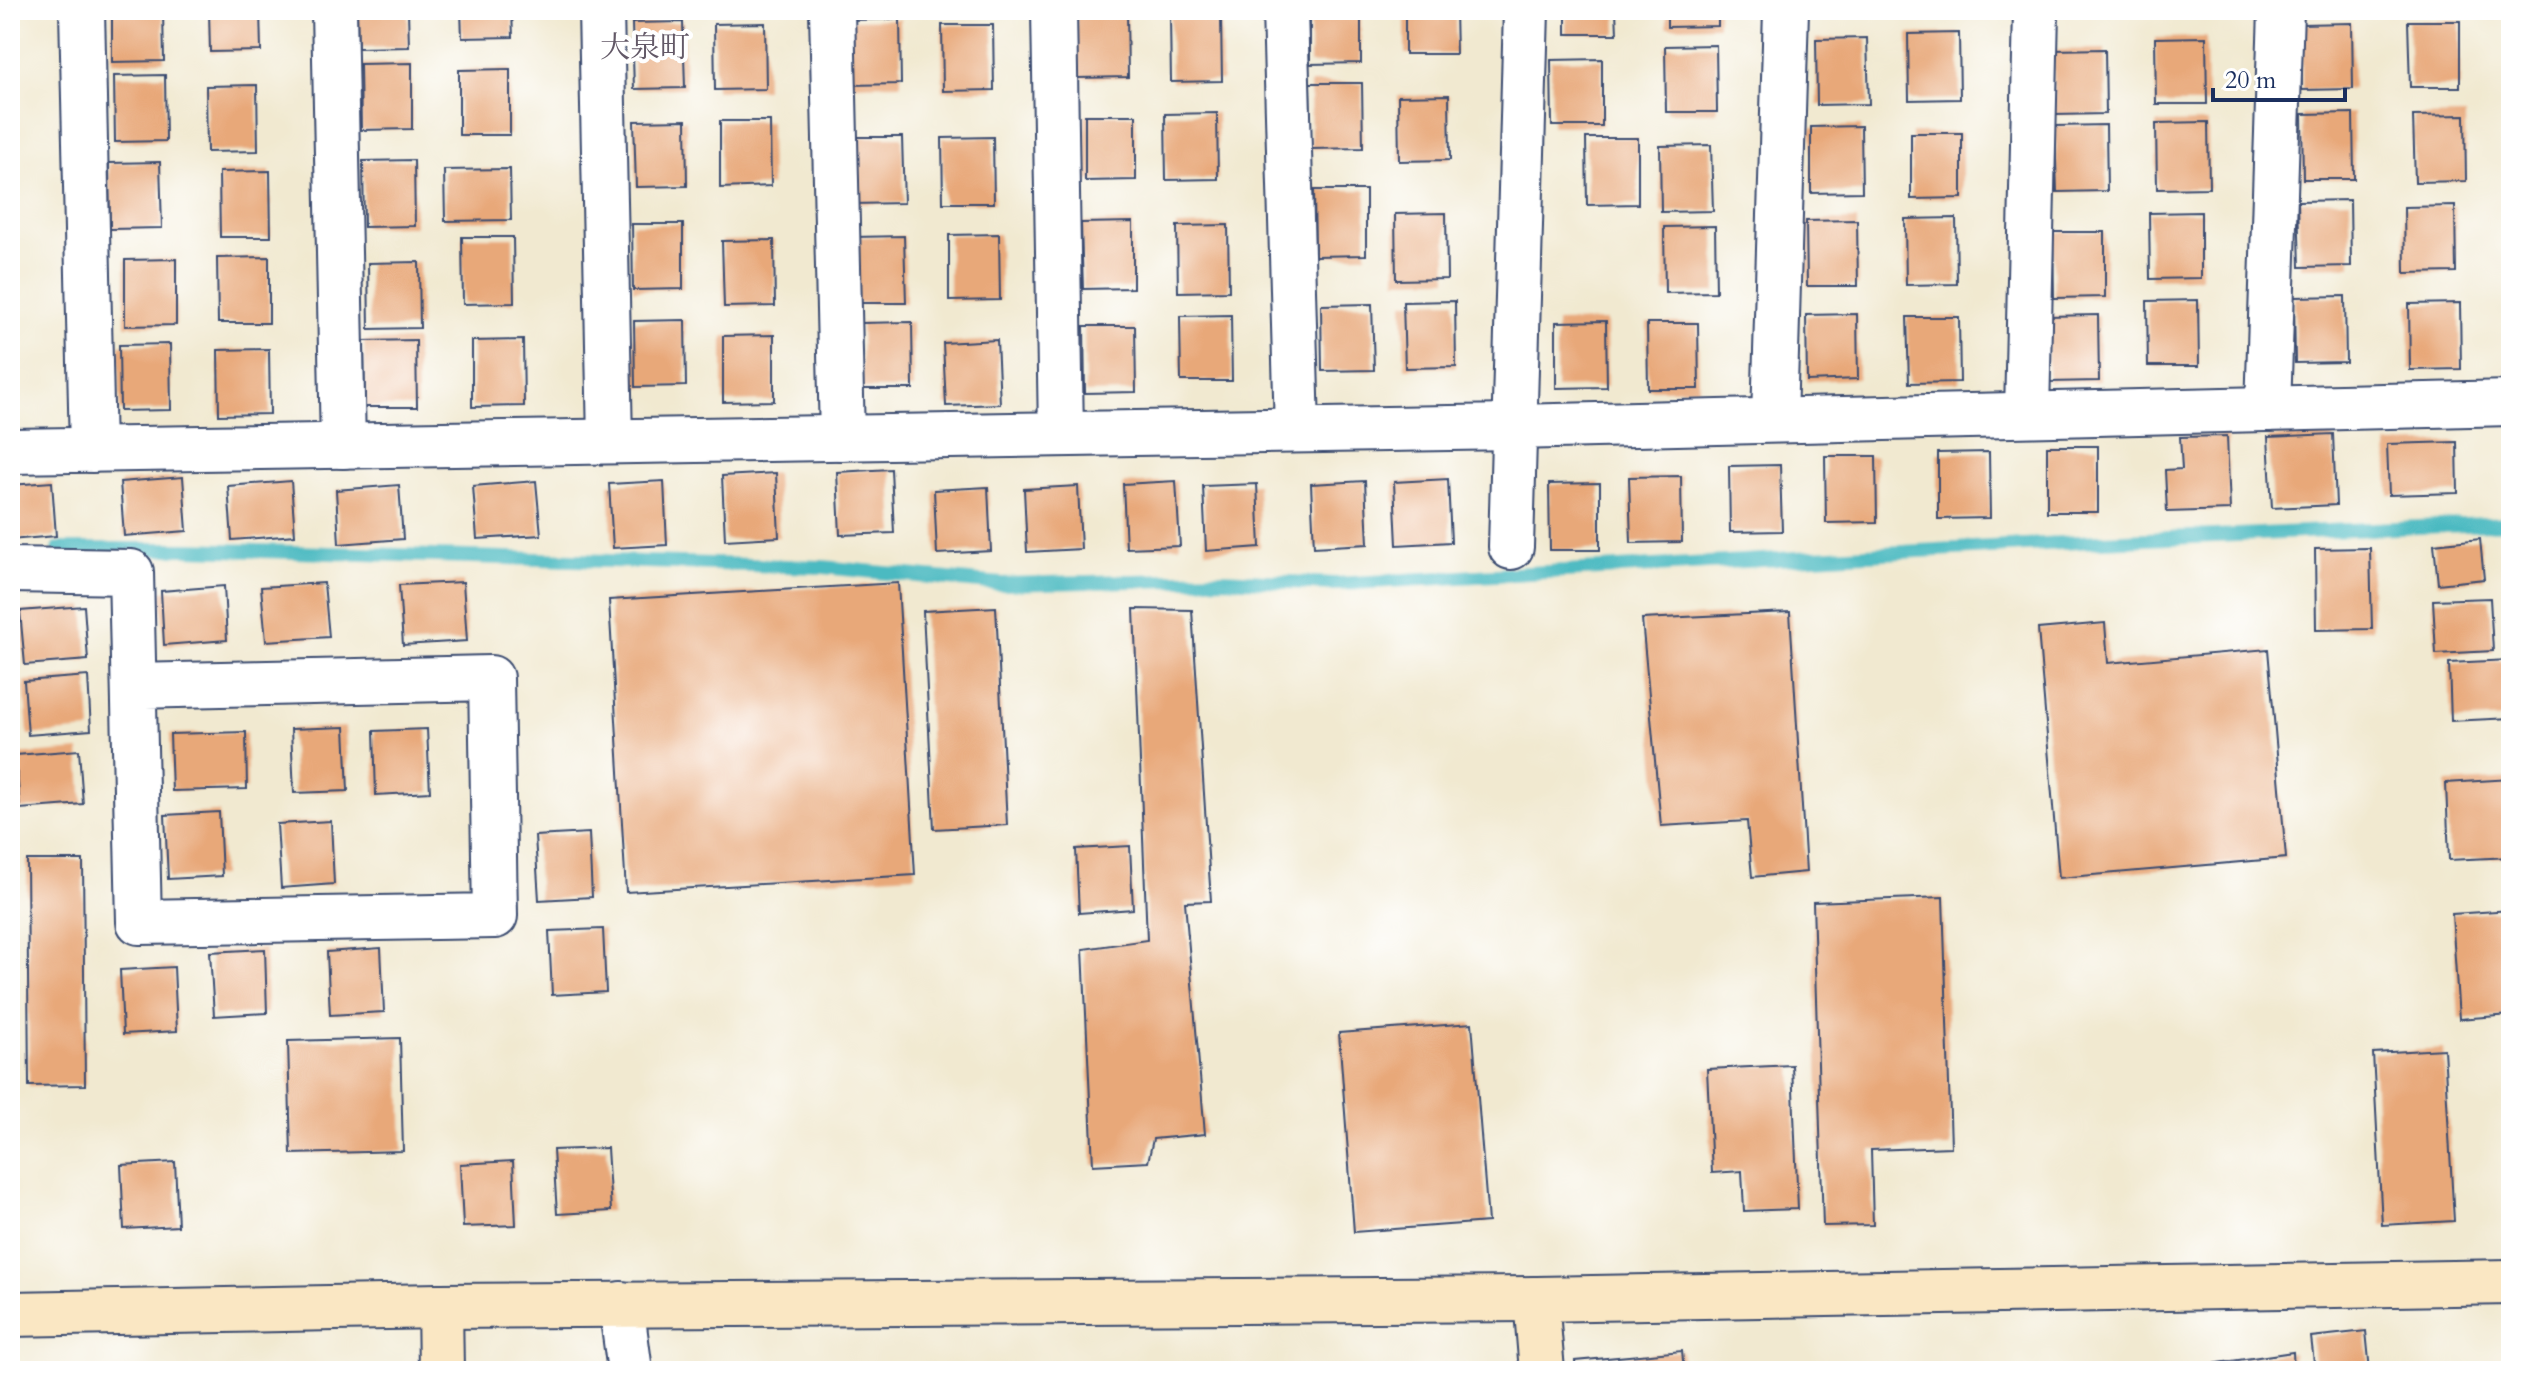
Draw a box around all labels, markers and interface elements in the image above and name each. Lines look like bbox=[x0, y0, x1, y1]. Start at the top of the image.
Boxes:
district label: 大泉町 bbox=[600, 27, 690, 68]
scale bar bbox=[2213, 52, 2345, 102]
text: 20 m bbox=[2225, 64, 2277, 97]

